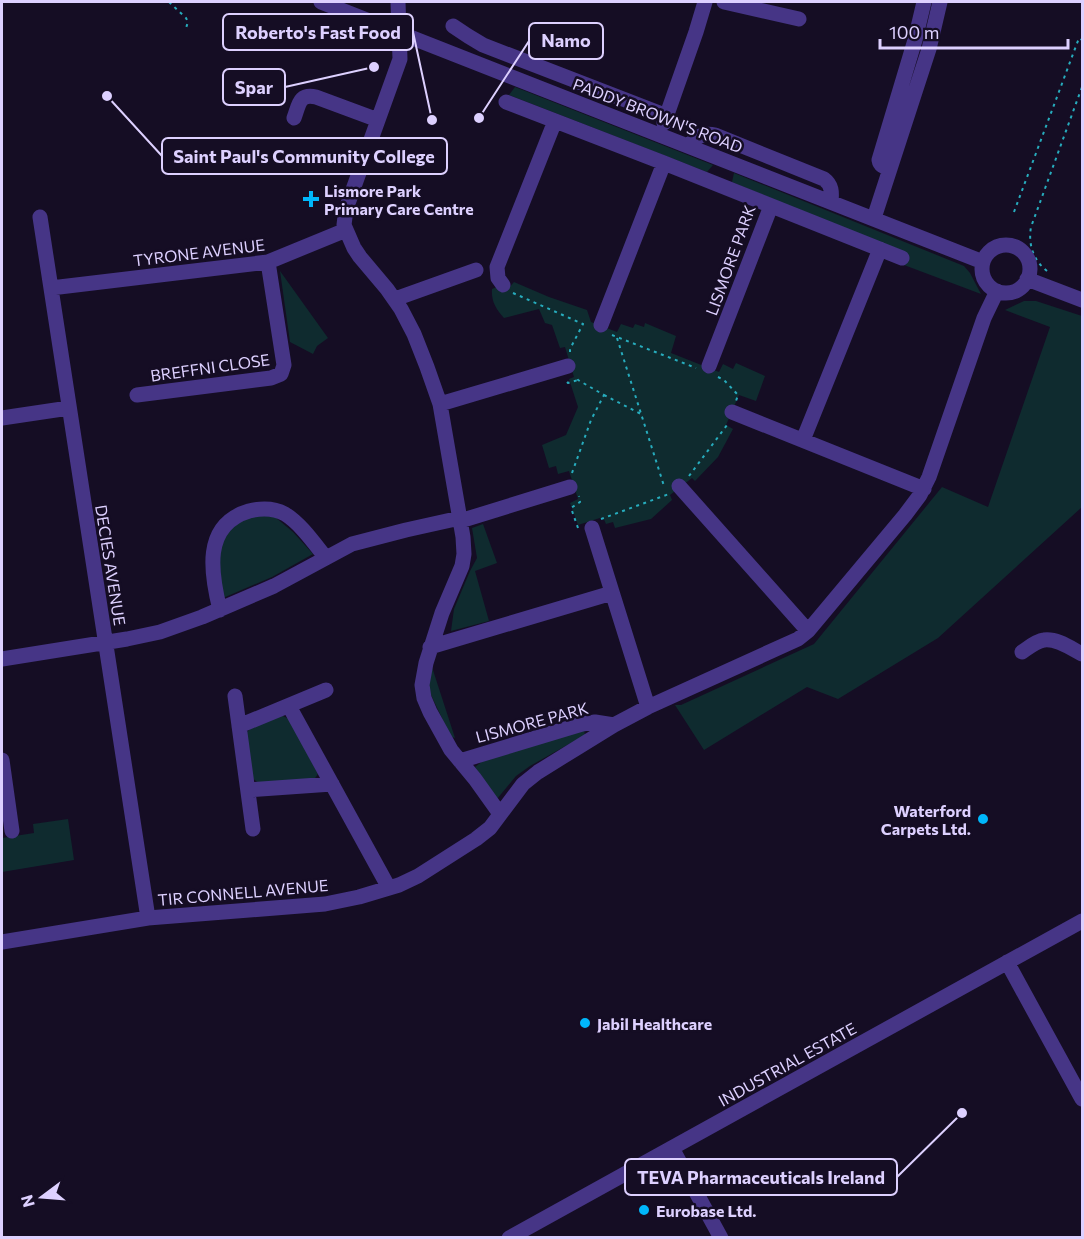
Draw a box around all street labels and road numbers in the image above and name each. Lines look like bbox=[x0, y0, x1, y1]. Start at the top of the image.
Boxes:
street label: PADDY BROWN'S ROAD bbox=[570, 74, 746, 156]
street label: LISMORE PARK bbox=[701, 202, 759, 318]
street label: TYRONE AVENUE bbox=[132, 234, 266, 270]
street label: BREFFNI CLOSE bbox=[149, 349, 271, 385]
street label: DECIES AVENUE bbox=[92, 503, 130, 627]
street label: LISMORE PARK bbox=[473, 698, 591, 746]
street label: TIR CONNELL AVENUE bbox=[157, 875, 329, 909]
street label: INDUSTRIAL ESTATE bbox=[715, 1018, 859, 1110]

